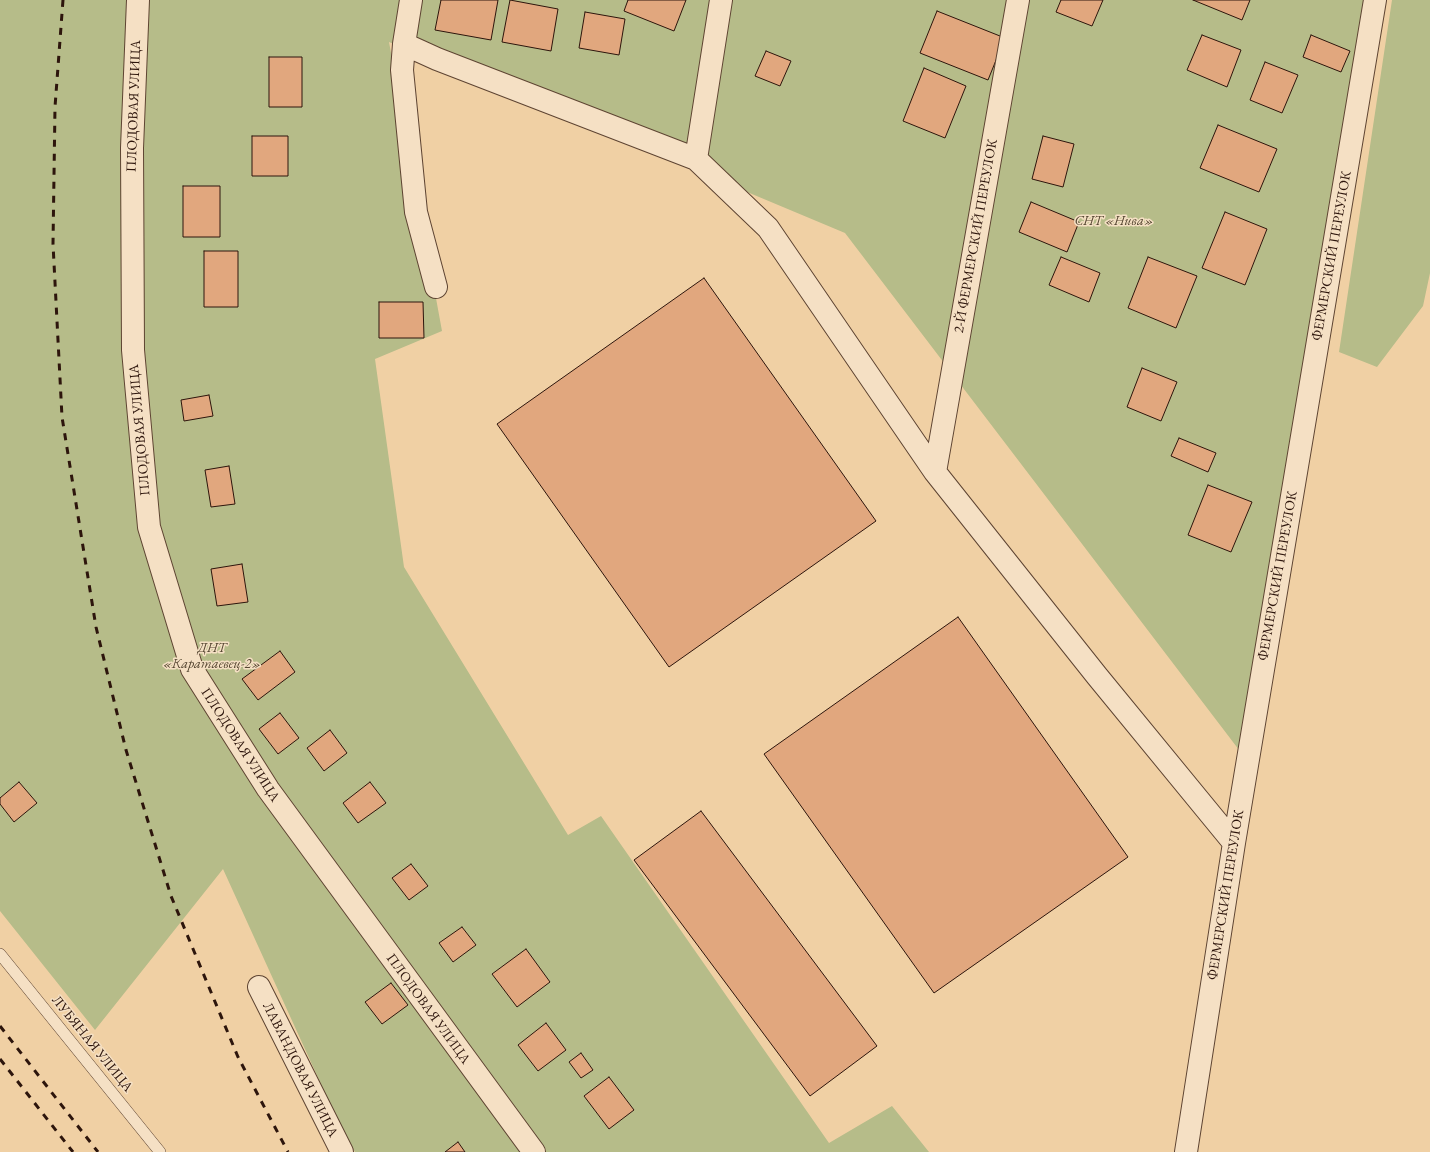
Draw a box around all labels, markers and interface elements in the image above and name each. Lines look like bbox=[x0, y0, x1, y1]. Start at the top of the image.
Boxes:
street label: ПЛОДОВАЯ УЛИЦА bbox=[123, 40, 145, 172]
street label: 2-Й ФЕРМЕРСКИЙ ПЕРЕУЛОК bbox=[951, 138, 1001, 334]
street label: ФЕРМЕРСКИЙ ПЕРЕУЛОК bbox=[1309, 170, 1355, 342]
park label: СНТ «Нива» bbox=[1074, 213, 1154, 229]
street label: ПЛОДОВАЯ УЛИЦА bbox=[126, 363, 154, 497]
street label: ФЕРМЕРСКИЙ ПЕРЕУЛОК bbox=[1255, 490, 1301, 662]
park label: ДНТ «Каратаевец-2» bbox=[163, 640, 261, 672]
street label: ПЛОДОВАЯ УЛИЦА bbox=[197, 685, 283, 805]
street label: ФЕРМЕРСКИЙ ПЕРЕУЛОК bbox=[1204, 809, 1248, 981]
street label: ПЛОДОВАЯ УЛИЦА bbox=[382, 951, 474, 1067]
street label: ЛУБЯНАЯ УЛИЦА bbox=[48, 992, 136, 1096]
street label: ЛАВАНДОВАЯ УЛИЦА bbox=[259, 1000, 341, 1140]

